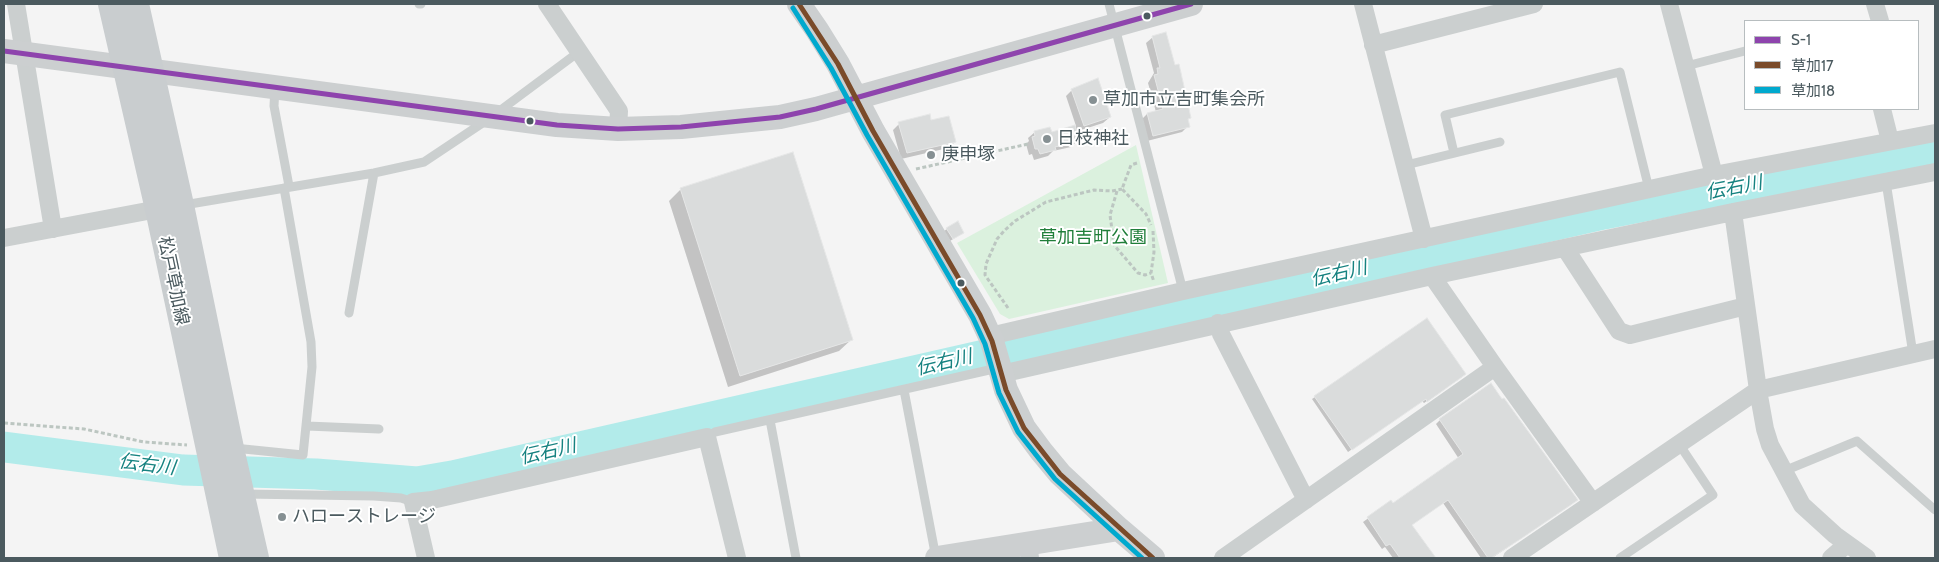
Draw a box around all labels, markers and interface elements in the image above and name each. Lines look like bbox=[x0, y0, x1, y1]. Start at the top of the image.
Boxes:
unlabelled marker bbox=[1142, 11, 1152, 21]
legend bbox=[1744, 20, 1919, 110]
text: S-1 bbox=[1791, 31, 1811, 49]
text: 草加17 bbox=[1791, 57, 1833, 75]
text: 草加18 bbox=[1791, 82, 1835, 100]
place label: 草加市立吉町集会所 bbox=[1103, 89, 1265, 111]
marker: 草加市立吉町集会所 bbox=[1087, 94, 1099, 106]
unlabelled marker bbox=[525, 116, 535, 126]
place label: 日枝神社 bbox=[1057, 128, 1129, 150]
marker: 日枝神社 bbox=[1041, 133, 1053, 145]
place label: 庚申塚 bbox=[941, 144, 995, 166]
marker: 庚申塚 bbox=[925, 149, 937, 161]
water label: 伝右川 bbox=[1704, 171, 1764, 205]
park label: 草加吉町公園 bbox=[1039, 227, 1147, 249]
street label: 松戸草加線 bbox=[153, 235, 193, 327]
water label: 伝右川 bbox=[1309, 256, 1369, 292]
unlabelled marker bbox=[956, 278, 966, 288]
water label: 伝右川 bbox=[914, 345, 974, 381]
water label: 伝右川 bbox=[518, 434, 578, 470]
water label: 伝右川 bbox=[117, 450, 177, 480]
place label: ハローストレージ bbox=[292, 506, 436, 528]
marker: ハローストレージ bbox=[276, 511, 288, 523]

